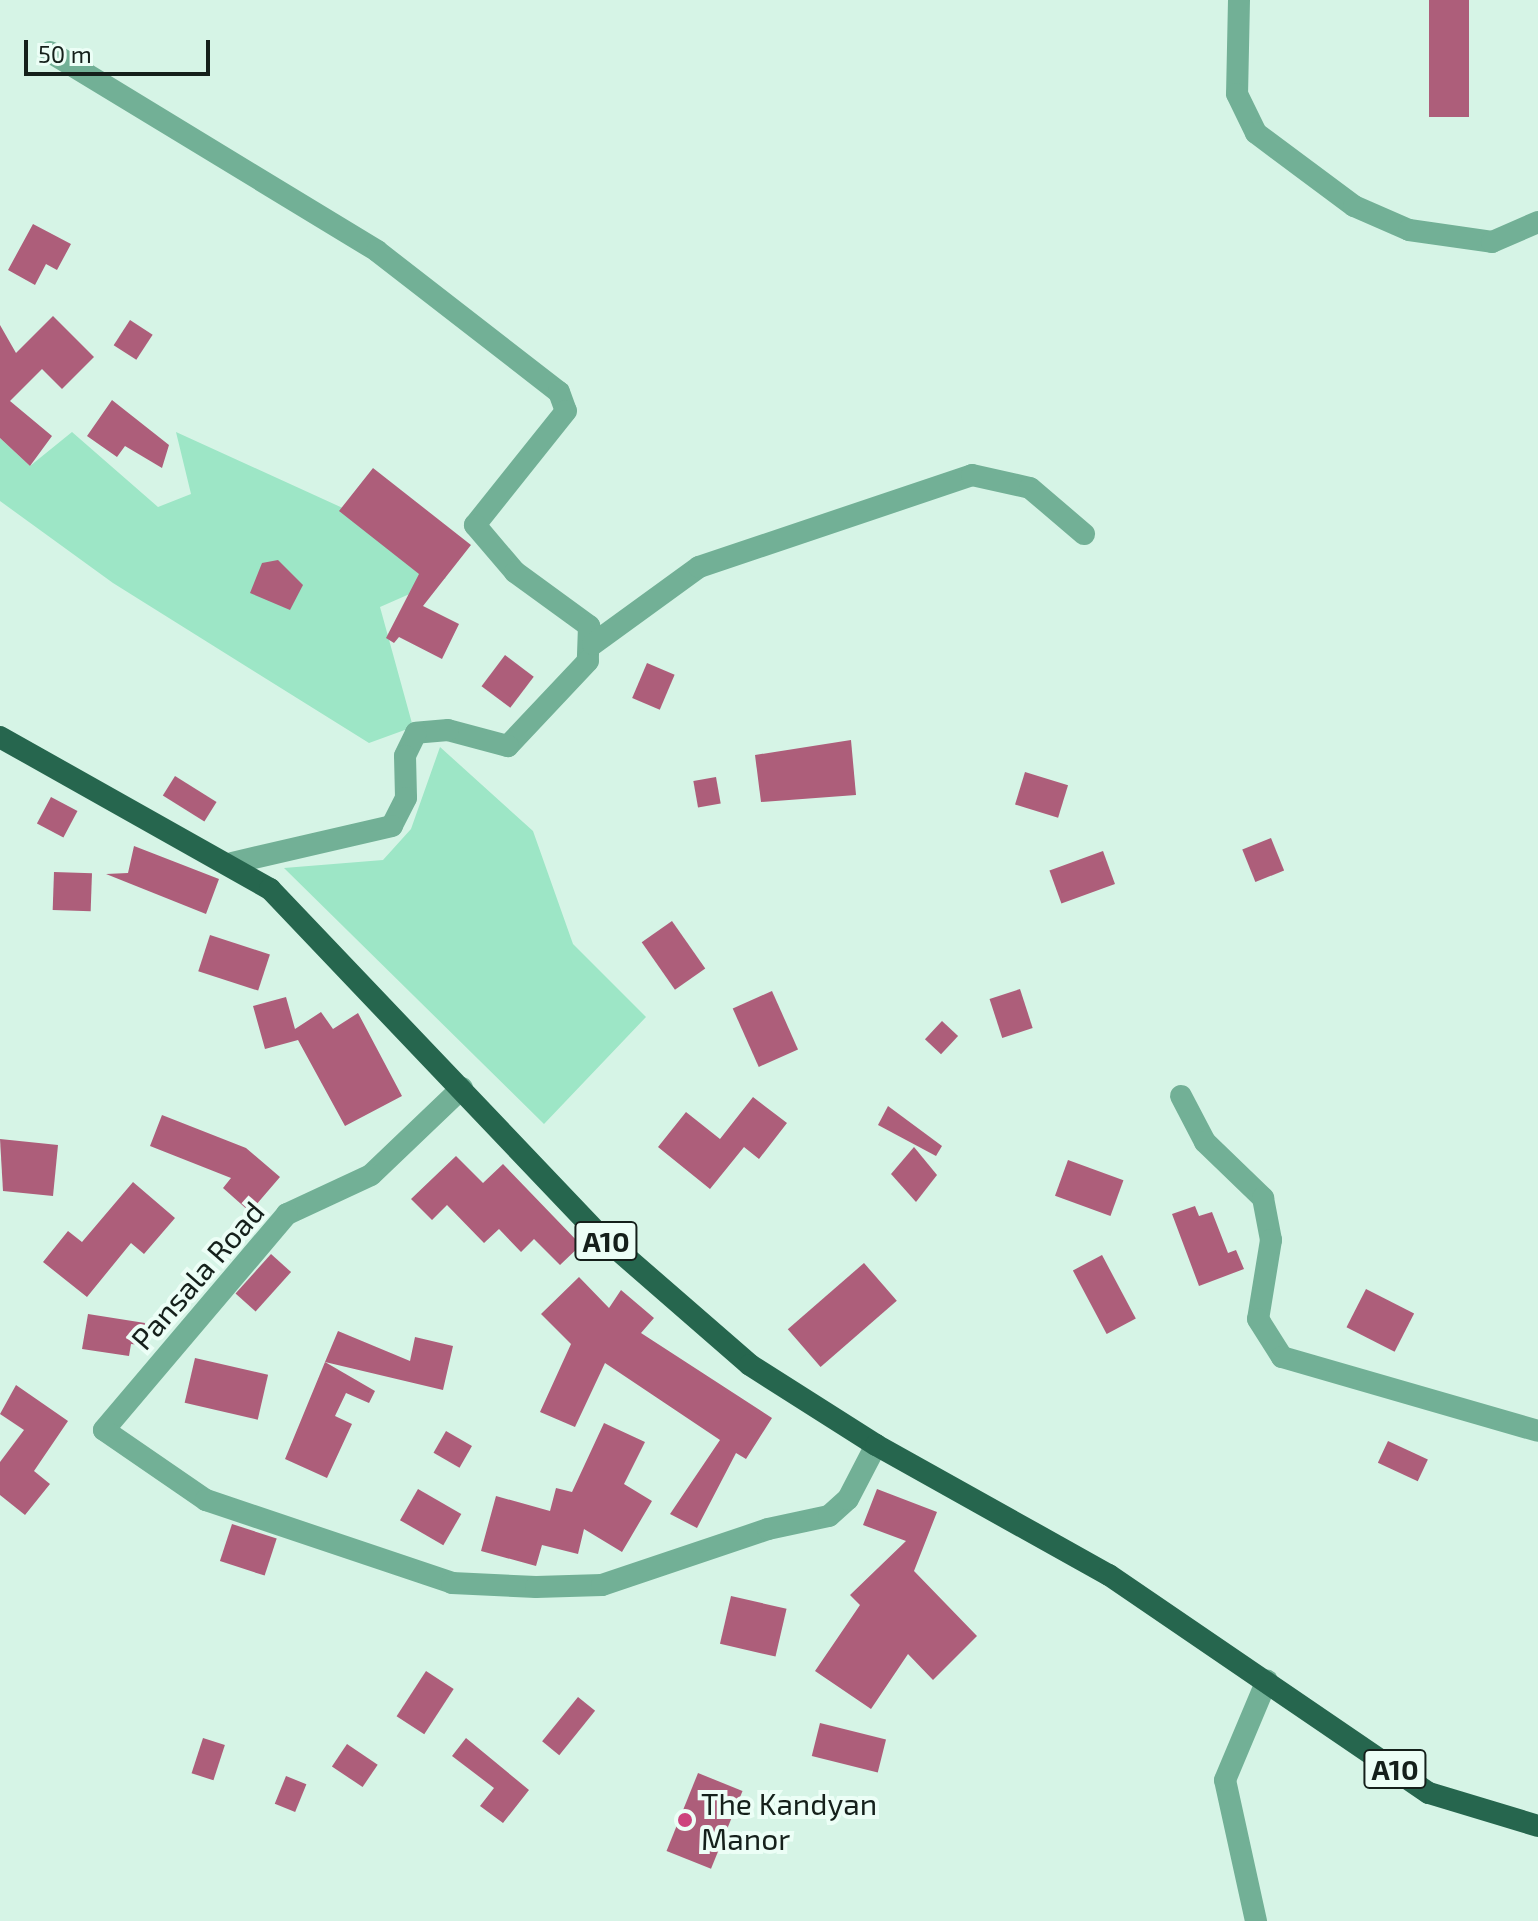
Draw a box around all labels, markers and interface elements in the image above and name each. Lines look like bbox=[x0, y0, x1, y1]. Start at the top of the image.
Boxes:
scale bar bbox=[28, 24, 214, 74]
text: 50 m bbox=[38, 39, 92, 68]
street label: Pansala Road bbox=[123, 1194, 271, 1356]
road number: A10 bbox=[574, 1217, 638, 1265]
road number: A10 bbox=[1363, 1745, 1427, 1793]
place label: The Kandyan Manor bbox=[701, 1785, 877, 1856]
marker: The Kandyan Manor bbox=[676, 1811, 694, 1829]

